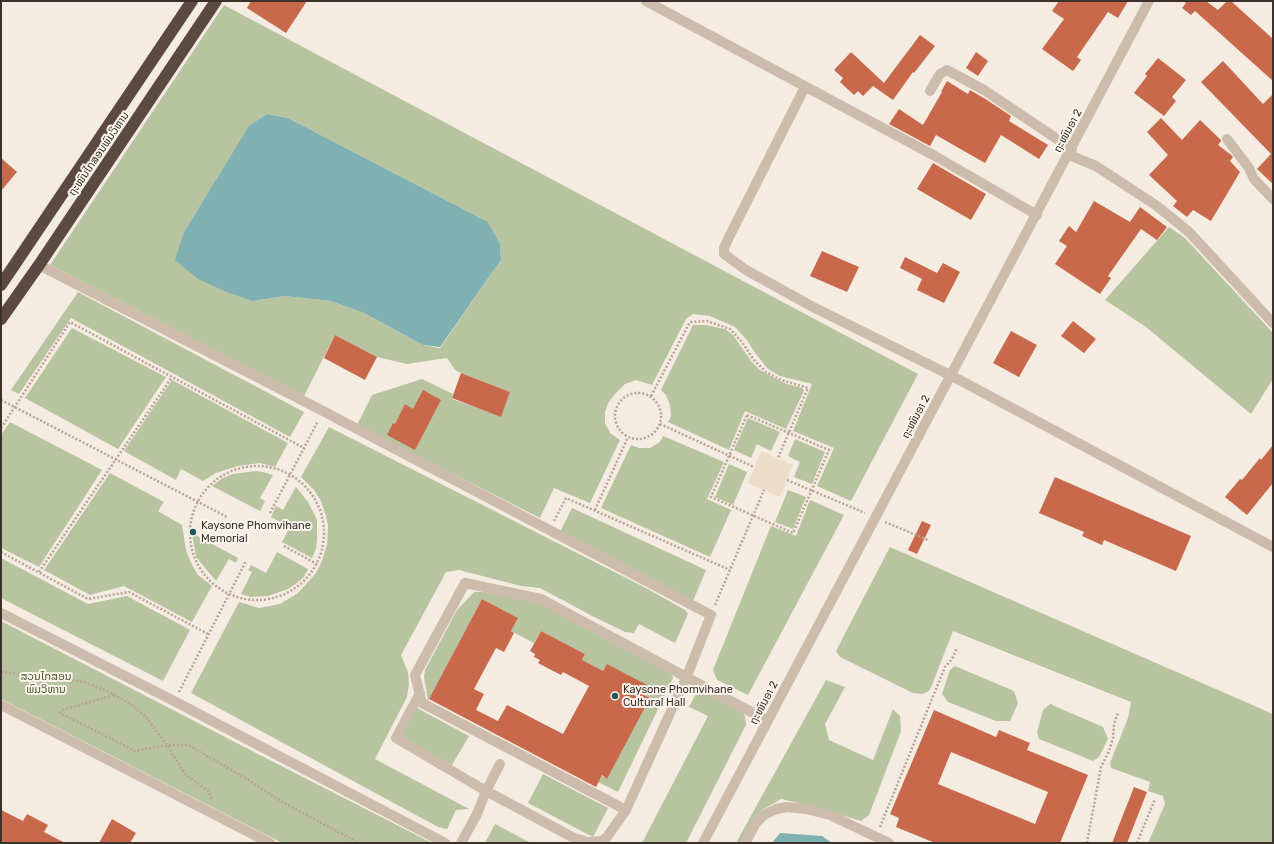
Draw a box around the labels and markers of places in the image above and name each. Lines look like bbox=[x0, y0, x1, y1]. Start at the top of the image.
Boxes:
place label: Kaysone Phomvihane Memorial bbox=[201, 519, 311, 545]
marker: Kaysone Phomvihane Memorial bbox=[188, 527, 198, 537]
place label: Kaysone Phomvihane Cultural Hall bbox=[623, 683, 733, 709]
marker: Kaysone Phomvihane Cultural Hall bbox=[610, 691, 620, 701]

